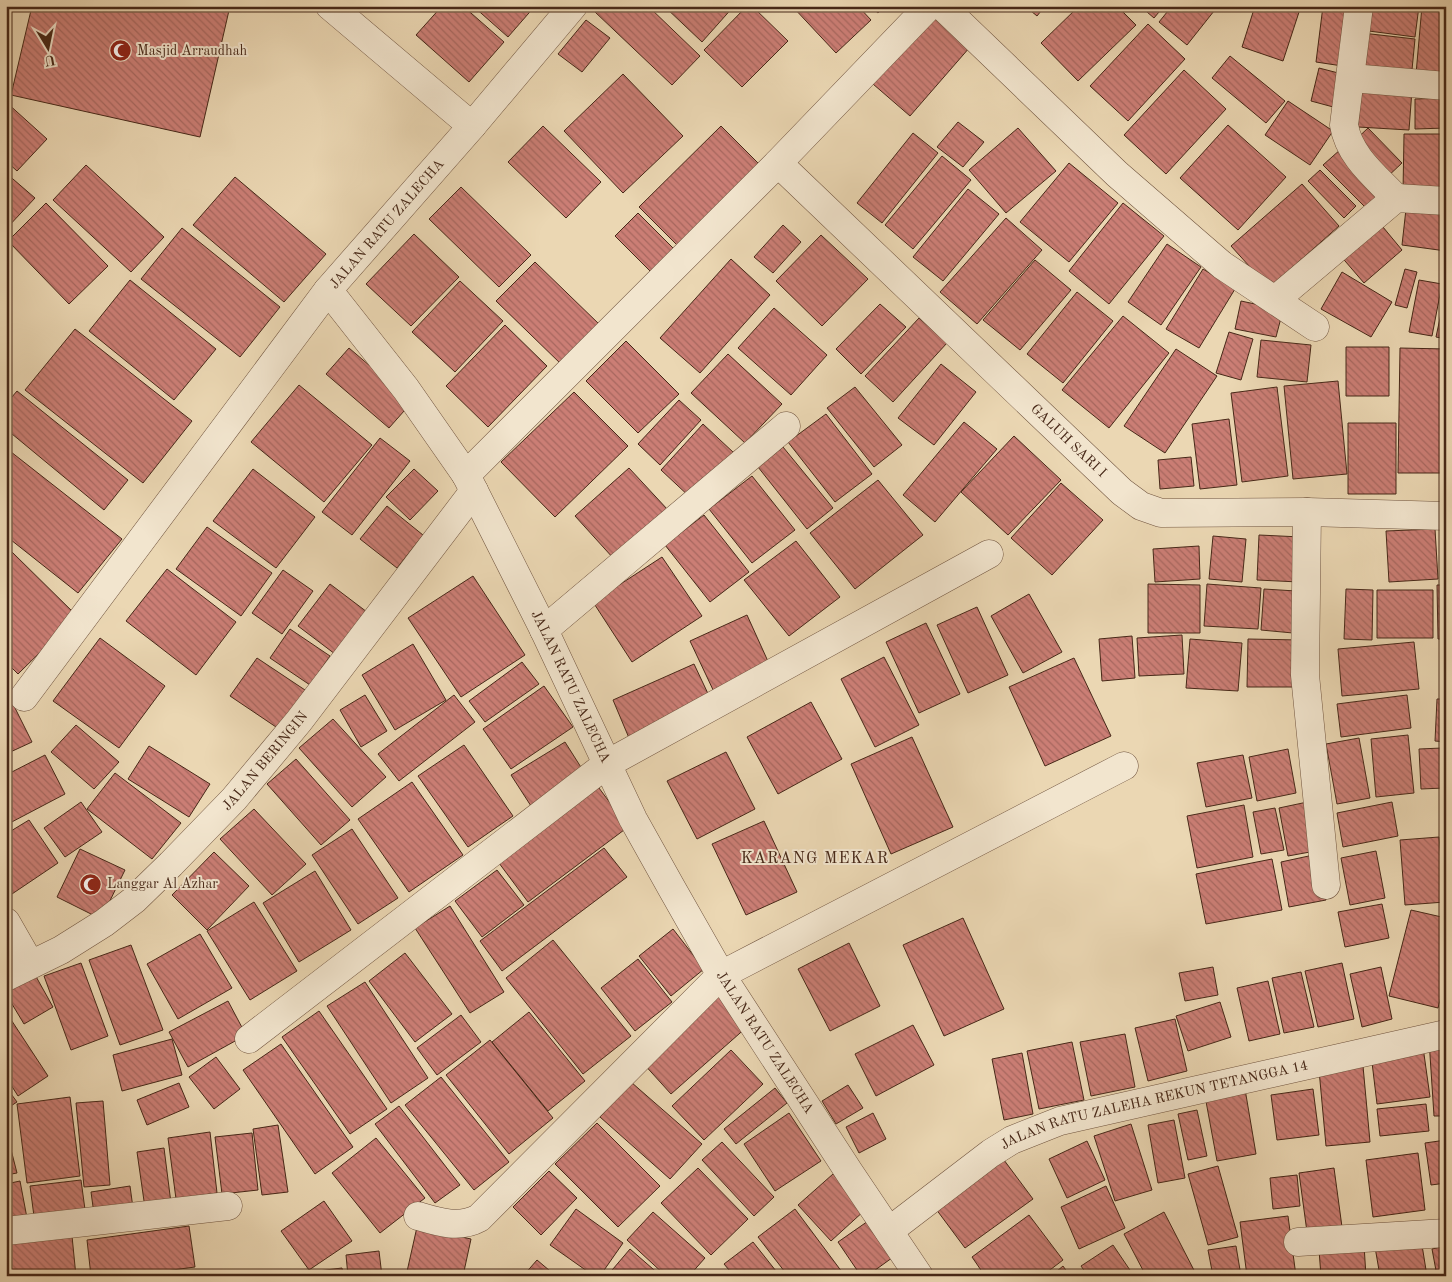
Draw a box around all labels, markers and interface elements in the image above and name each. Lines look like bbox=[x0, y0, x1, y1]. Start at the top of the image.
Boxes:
north arrow bbox=[22, 22, 72, 72]
mosque icon: Masjid Arraudhah bbox=[109, 39, 133, 63]
place label: Masjid Arraudhah bbox=[137, 44, 248, 58]
text: U bbox=[43, 52, 57, 68]
street label: JALAN RATU ZALECHA bbox=[327, 156, 447, 291]
street label: GALUH SARI I bbox=[1028, 402, 1109, 480]
street label: JALAN RATU ZALECHA bbox=[528, 608, 613, 765]
street label: JALAN BERINGIN bbox=[220, 709, 311, 813]
district label: KARANG MEKAR bbox=[741, 851, 889, 867]
mosque icon: Langgar Al Azhar bbox=[79, 872, 103, 896]
place label: Langgar Al Azhar bbox=[107, 877, 218, 891]
street label: JALAN RATU ZALECHA bbox=[714, 969, 816, 1116]
street label: JALAN RATU ZALEHA REKUN TETANGGA 14 bbox=[998, 1058, 1309, 1152]

